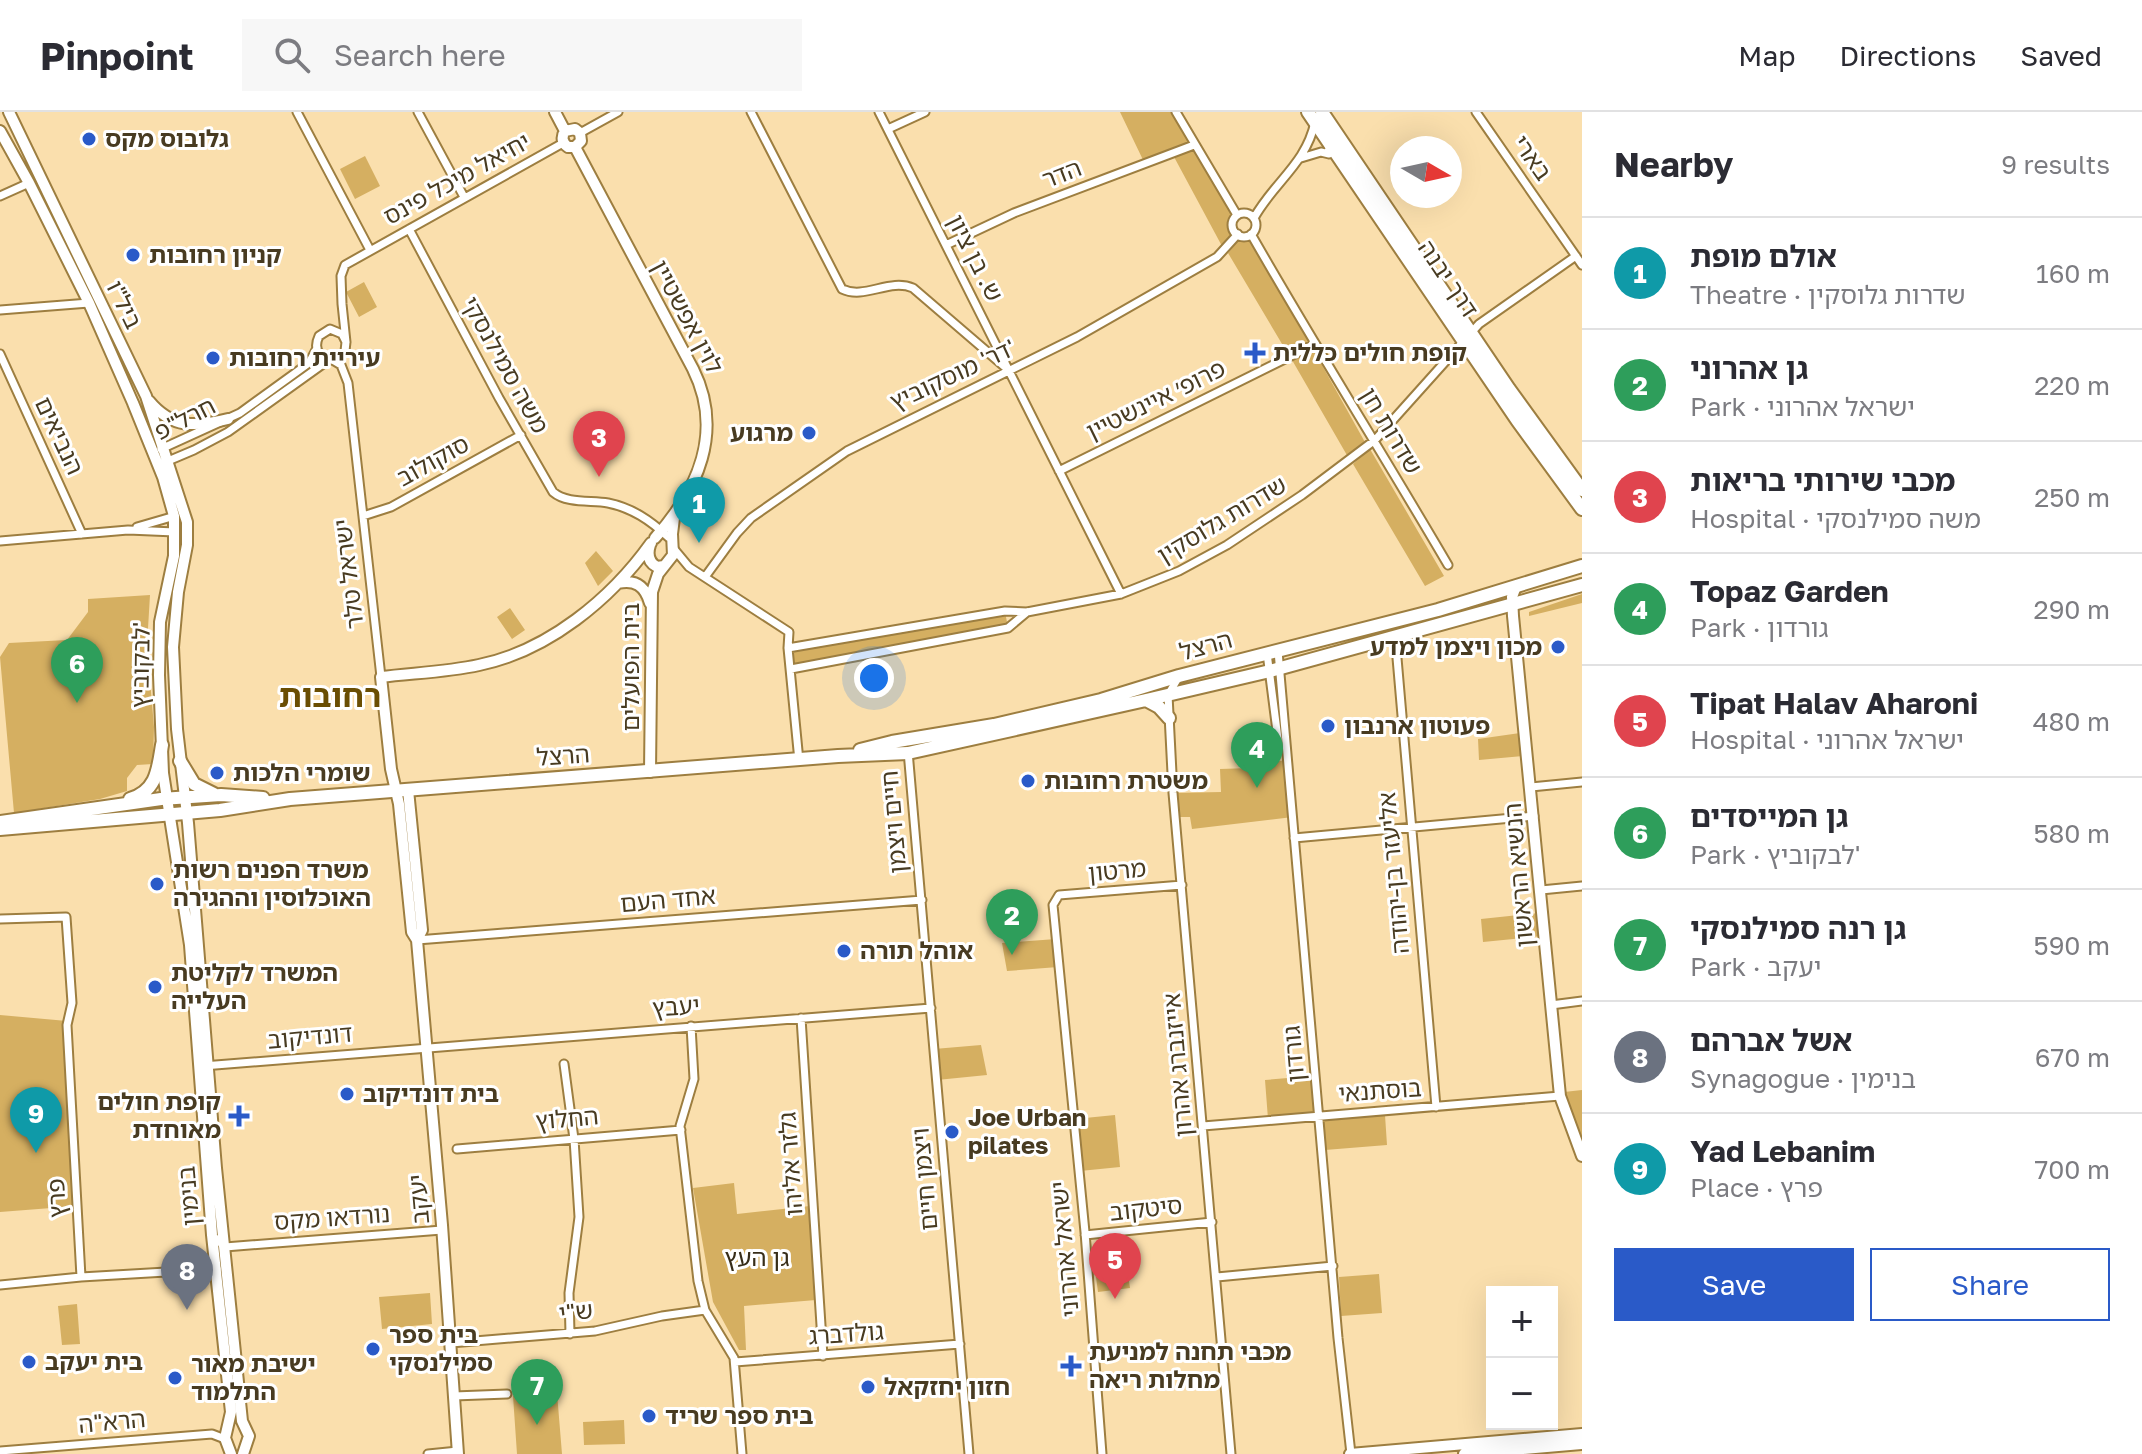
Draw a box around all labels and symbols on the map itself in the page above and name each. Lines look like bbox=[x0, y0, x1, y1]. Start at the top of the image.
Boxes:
place label: גלובוס מקס bbox=[105, 123, 229, 152]
street label: יחיאל מיכל פינס bbox=[378, 125, 535, 230]
street label: בארי bbox=[1507, 129, 1559, 185]
marker: גלובוס מקס bbox=[80, 130, 98, 148]
north arrow bbox=[1390, 136, 1462, 208]
street label: הדר bbox=[1038, 152, 1085, 193]
street label: ש. בן ציון bbox=[942, 209, 1010, 306]
street label: דרך יבנה bbox=[1413, 234, 1486, 322]
place label: קניון רחובות bbox=[149, 239, 282, 268]
marker: קניון רחובות bbox=[124, 246, 142, 264]
street label: לוין אפשטיין bbox=[646, 255, 730, 378]
street label: ביל"ו bbox=[101, 276, 149, 333]
street label: משה סמילנסקי bbox=[457, 291, 556, 438]
street label: דר' מוסקוביץ' bbox=[885, 332, 1020, 415]
place label: קופת חולים כללית bbox=[1273, 337, 1467, 366]
place label: עיריית רחובות bbox=[229, 342, 380, 371]
marker: קופת חולים כללית bbox=[1244, 342, 1266, 364]
marker: עיריית רחובות bbox=[204, 349, 222, 367]
street label: פרופ׳ איינשטיין bbox=[1081, 352, 1230, 445]
street label: שדרות חן bbox=[1355, 382, 1429, 479]
street label: חרל"פ bbox=[149, 390, 220, 445]
street label: הנביאים bbox=[30, 392, 91, 479]
pin: 3 bbox=[573, 411, 625, 477]
place label: מרגוע bbox=[730, 417, 793, 446]
marker: מרגוע bbox=[800, 424, 818, 442]
street label: סוקולוב bbox=[391, 428, 474, 491]
street label: שדרות גלוסקין bbox=[1151, 469, 1291, 569]
pin: 1 bbox=[673, 477, 725, 543]
street label: ישראל טלר bbox=[326, 517, 369, 631]
street label: בית הפועלים bbox=[615, 603, 644, 732]
street label: לבקוביץ' bbox=[124, 622, 155, 708]
street label: הרצל bbox=[1176, 624, 1235, 665]
place label: מכון ויצמן למדע bbox=[1370, 631, 1542, 660]
pin: 6 bbox=[51, 637, 103, 703]
marker: מכון ויצמן למדע bbox=[1549, 638, 1567, 656]
your location bbox=[854, 658, 894, 698]
district label: רחובות bbox=[279, 676, 381, 714]
place label: פעוטון ארנבון bbox=[1344, 710, 1490, 739]
marker: פעוטון ארנבון bbox=[1319, 717, 1337, 735]
pin: 4 bbox=[1231, 722, 1283, 788]
street label: הרצל bbox=[535, 738, 591, 771]
place label: שומרי הלכות bbox=[233, 757, 371, 786]
marker: שומרי הלכות bbox=[208, 764, 226, 782]
place label: משטרת רחובות bbox=[1044, 765, 1208, 794]
street label: חיים ויצמן bbox=[874, 769, 911, 875]
marker: משטרת רחובות bbox=[1019, 772, 1037, 790]
street label: אליעזר בן-יהודה bbox=[1371, 791, 1414, 955]
street label: הנשיא הראשון bbox=[1497, 802, 1538, 949]
street label: מרטון bbox=[1087, 853, 1147, 886]
place label: משרד הפנים רשות האוכלוסין וההגירה bbox=[173, 854, 371, 911]
marker: משרד הפנים רשות האוכלוסין וההגירה bbox=[148, 875, 166, 893]
street label: אחד העם bbox=[619, 880, 717, 917]
pin: 2 bbox=[986, 889, 1038, 955]
place label: אוהל תורה bbox=[860, 935, 973, 964]
marker: אוהל תורה bbox=[835, 942, 853, 960]
place label: המשרד לקליטת העלייה bbox=[171, 957, 338, 1014]
marker: המשרד לקליטת העלייה bbox=[146, 978, 164, 996]
street label: יעבץ bbox=[651, 989, 701, 1022]
street label: אייזנברג אהרון bbox=[1156, 992, 1197, 1138]
street label: דונדיקוב bbox=[266, 1017, 354, 1054]
street label: גורדון bbox=[1276, 1025, 1309, 1084]
street label: בוסתנאי bbox=[1337, 1072, 1423, 1107]
place label: בית דונדיקוב bbox=[363, 1078, 499, 1107]
marker: בית דונדיקוב bbox=[338, 1085, 356, 1103]
place label: קופת חולים מאוחדת bbox=[97, 1086, 221, 1143]
pin: 9 bbox=[10, 1087, 62, 1153]
street label: החלוץ bbox=[534, 1100, 600, 1135]
place label: Joe Urban pilates bbox=[968, 1102, 1086, 1159]
marker: קופת חולים מאוחדת bbox=[228, 1105, 250, 1127]
street label: גלזר אליהו bbox=[771, 1111, 808, 1217]
marker: Joe Urban pilates bbox=[943, 1123, 961, 1141]
street label: ויצמן חיים bbox=[905, 1126, 942, 1232]
street label: בנימין bbox=[170, 1165, 205, 1227]
street label: יעקב bbox=[401, 1173, 434, 1225]
street label: פרץ bbox=[40, 1178, 71, 1219]
street label: ישראל אהרוני bbox=[1043, 1180, 1084, 1318]
street label: סיטקוב bbox=[1108, 1189, 1184, 1226]
street label: נורדאו מקס bbox=[273, 1198, 391, 1235]
pin: 5 bbox=[1089, 1233, 1141, 1299]
park label: גן העץ bbox=[725, 1242, 789, 1271]
pin: 8 bbox=[161, 1244, 213, 1310]
street label: ש"י bbox=[557, 1294, 594, 1327]
street label: גולדברג bbox=[807, 1315, 885, 1350]
place label: בית ספר סמילנסקי bbox=[389, 1319, 493, 1376]
place label: מכבי תחנה למניעת מחלות ריאה bbox=[1089, 1336, 1292, 1393]
marker: בית ספר סמילנסקי bbox=[364, 1340, 382, 1358]
place label: בית יעקב bbox=[45, 1346, 143, 1375]
place label: ישיבת מאור התלמוד bbox=[191, 1348, 316, 1405]
marker: בית יעקב bbox=[20, 1353, 38, 1371]
marker: מכבי תחנה למניעת מחלות ריאה bbox=[1060, 1355, 1082, 1377]
pin: 7 bbox=[511, 1359, 563, 1425]
marker: ישיבת מאור התלמוד bbox=[166, 1369, 184, 1387]
place label: חזון יחזקאל bbox=[884, 1371, 1010, 1400]
marker: חזון יחזקאל bbox=[859, 1378, 877, 1396]
place label: בית ספר שריד bbox=[665, 1400, 814, 1429]
street label: הרא"ה bbox=[77, 1403, 147, 1438]
marker: בית ספר שריד bbox=[640, 1407, 658, 1425]

